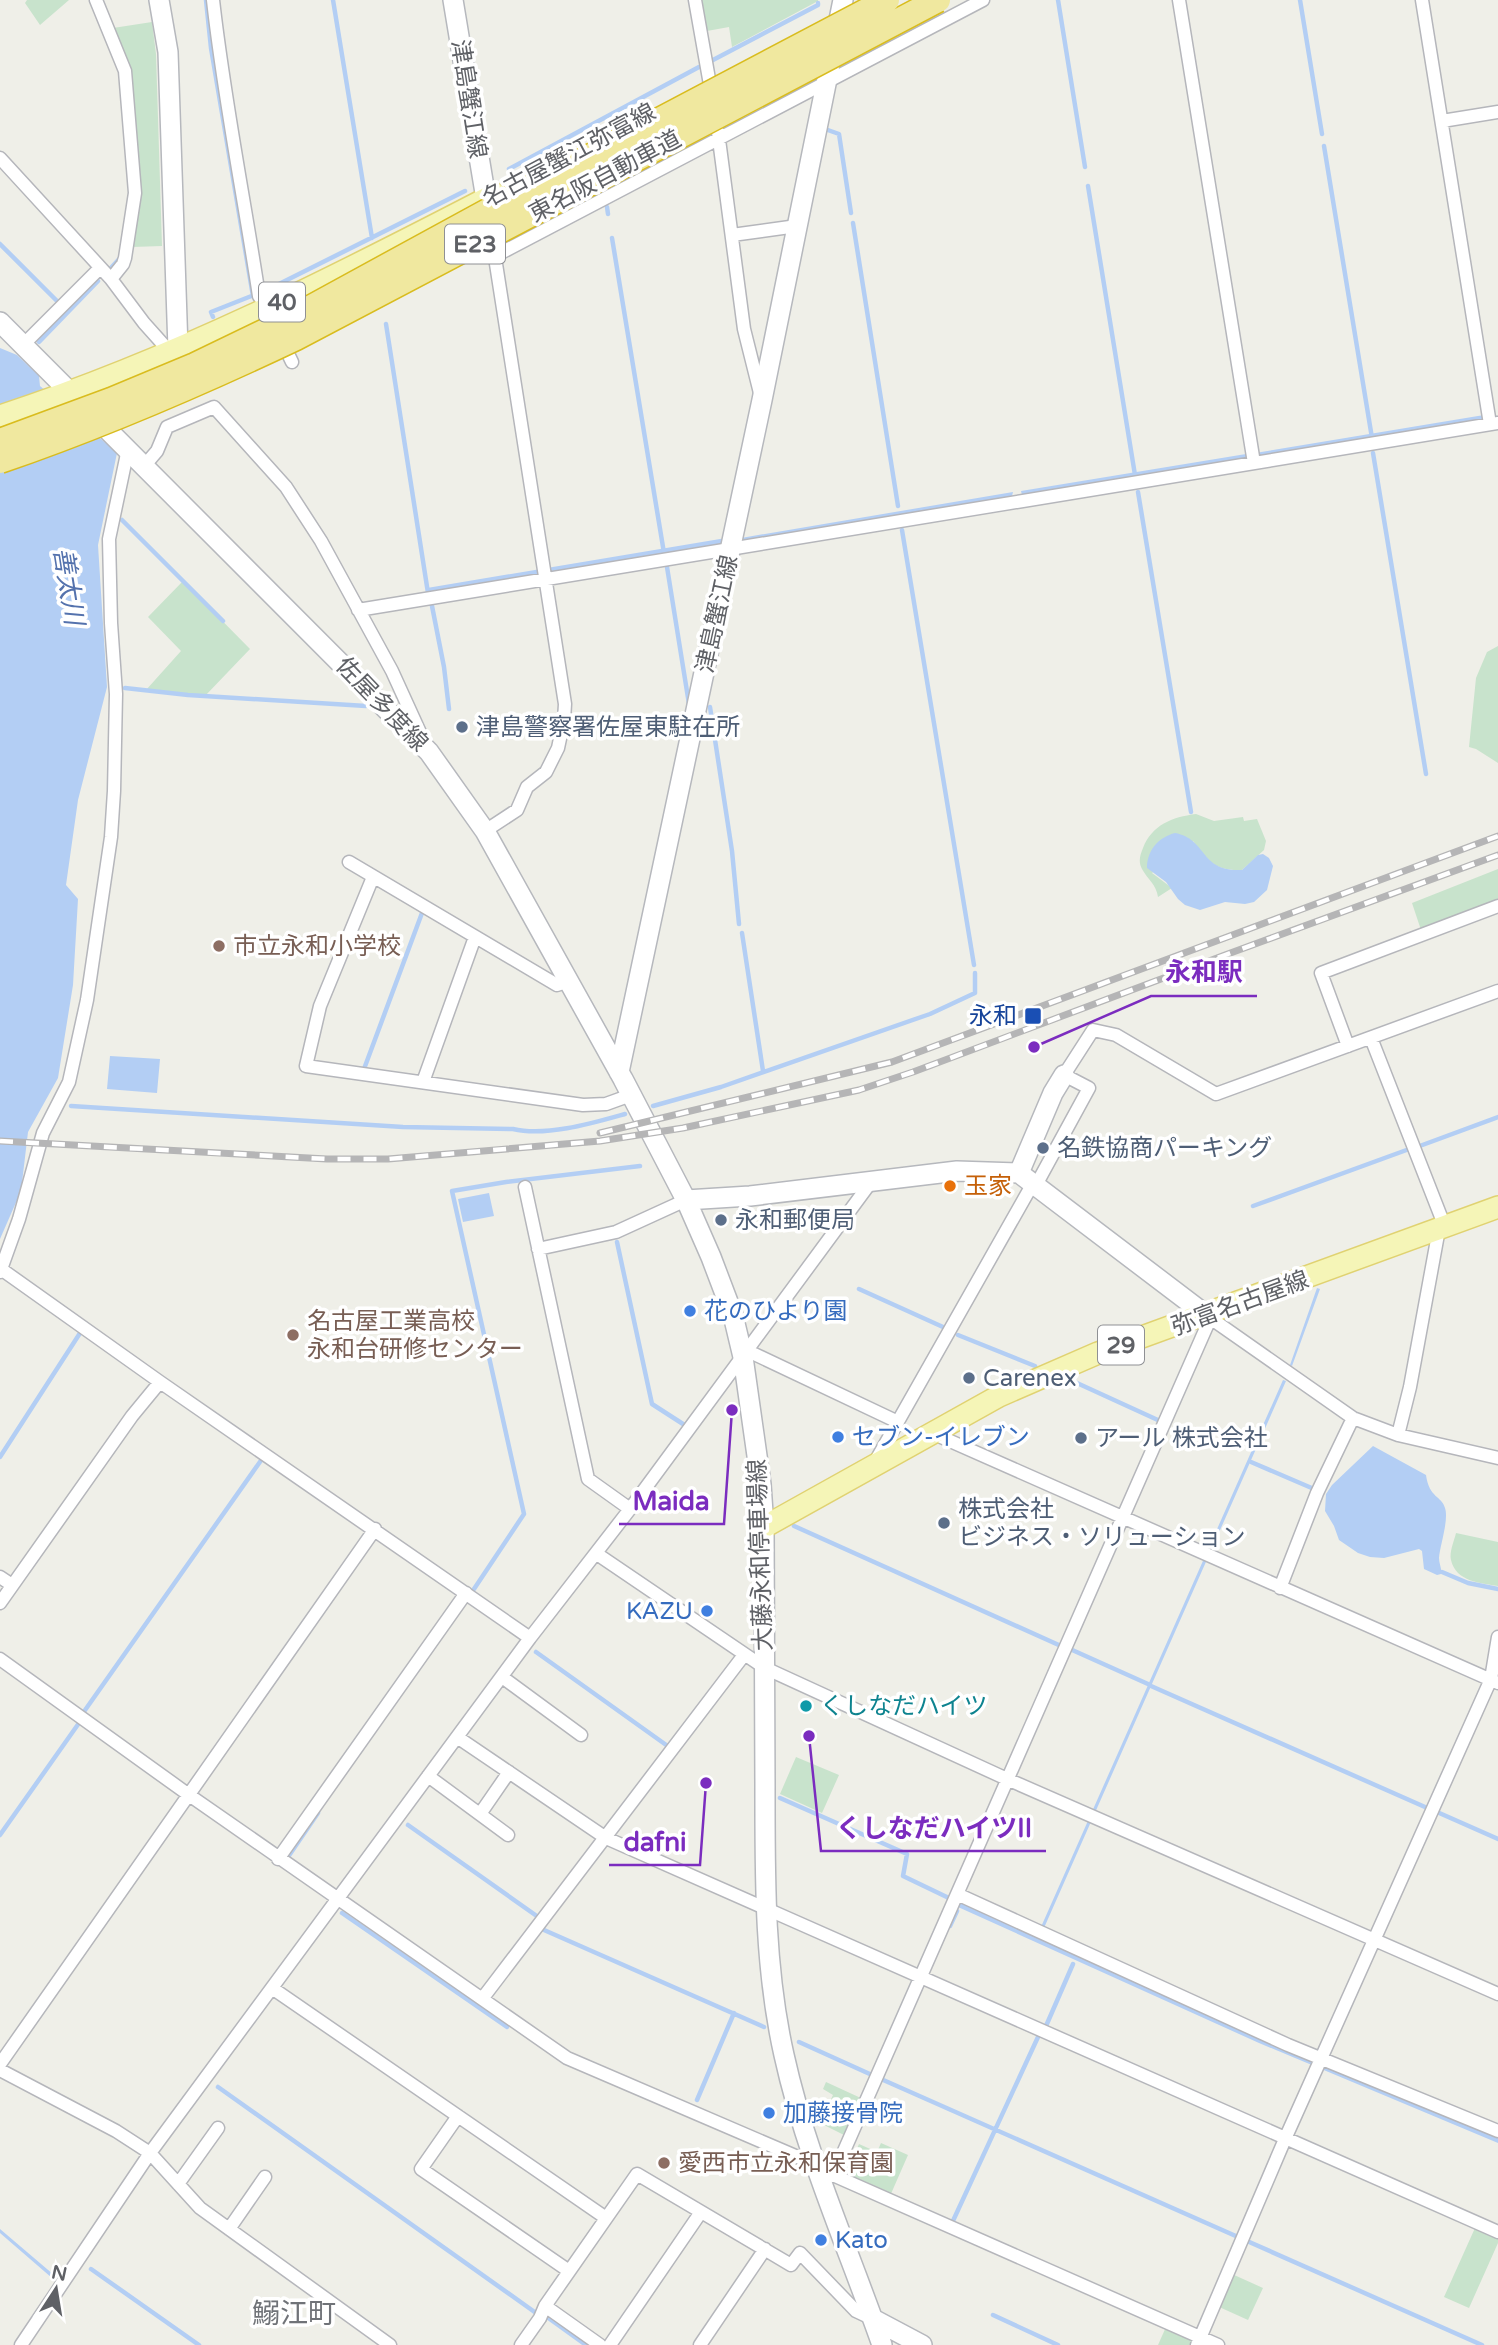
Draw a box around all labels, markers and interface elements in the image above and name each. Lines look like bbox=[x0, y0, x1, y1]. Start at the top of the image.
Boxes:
street label: 津島蟹江線 bbox=[445, 38, 492, 161]
street label: 名古屋蟹江弥富線 bbox=[478, 98, 661, 213]
street label: 東名阪自動車道 bbox=[524, 124, 686, 229]
road number: E23 bbox=[445, 224, 505, 264]
road number: 40 bbox=[259, 282, 305, 322]
water label: 善太川 bbox=[47, 545, 90, 630]
street label: 津島蟹江線 bbox=[691, 552, 744, 676]
street label: 佐屋多度線 bbox=[330, 651, 434, 758]
place label: 津島警察署佐屋東駐在所 bbox=[476, 713, 740, 742]
marker: 津島警察署佐屋東駐在所 bbox=[454, 719, 470, 735]
place label: 市立永和小学校 bbox=[233, 932, 401, 961]
marker: 市立永和小学校 bbox=[211, 938, 227, 954]
callout: 永和駅 bbox=[1151, 949, 1257, 996]
text: 永和駅 bbox=[1165, 957, 1243, 988]
place label: 永和 bbox=[969, 1002, 1017, 1031]
marker: 永和 bbox=[1023, 1006, 1043, 1026]
place label: 名鉄協商パーキング bbox=[1057, 1134, 1272, 1163]
marker: 名鉄協商パーキング bbox=[1035, 1140, 1051, 1156]
place label: 玉家 bbox=[964, 1172, 1012, 1201]
marker: 玉家 bbox=[942, 1178, 958, 1194]
place label: 永和郵便局 bbox=[735, 1206, 855, 1235]
marker: 永和郵便局 bbox=[713, 1212, 729, 1228]
street label: 弥富名古屋線 bbox=[1168, 1265, 1313, 1342]
place label: 花のひより園 bbox=[704, 1297, 848, 1326]
marker: 花のひより園 bbox=[682, 1303, 698, 1319]
place label: 名古屋工業高校 永和台研修センター bbox=[307, 1307, 523, 1364]
road number: 29 bbox=[1098, 1326, 1144, 1364]
marker: 名古屋工業高校 永和台研修センター bbox=[285, 1327, 301, 1343]
place label: Carenex bbox=[983, 1364, 1077, 1393]
marker: Carenex bbox=[961, 1370, 977, 1386]
place label: セブン-イレブン bbox=[852, 1423, 1030, 1452]
place label: アール 株式会社 bbox=[1095, 1424, 1268, 1453]
marker: セブン-イレブン bbox=[830, 1429, 846, 1445]
marker: アール 株式会社 bbox=[1073, 1430, 1089, 1446]
street label: 大藤永和停車場線 bbox=[743, 1459, 778, 1651]
callout: Maida bbox=[619, 1477, 724, 1524]
text: Maida bbox=[632, 1486, 710, 1517]
place label: 株式会社 ビジネス・ソリューション bbox=[958, 1495, 1246, 1552]
marker: 株式会社 ビジネス・ソリューション bbox=[936, 1515, 952, 1531]
place label: KAZU bbox=[626, 1597, 693, 1626]
marker: KAZU bbox=[699, 1603, 715, 1619]
place label: くしなだハイツ bbox=[820, 1692, 988, 1721]
marker: くしなだハイツ bbox=[798, 1698, 814, 1714]
callout: くしなだハイツII bbox=[821, 1804, 1046, 1851]
text: くしなだハイツII bbox=[836, 1813, 1032, 1844]
callout: dafni bbox=[609, 1818, 700, 1865]
text: dafni bbox=[624, 1827, 686, 1858]
place label: 加藤接骨院 bbox=[783, 2099, 903, 2128]
marker: 加藤接骨院 bbox=[761, 2105, 777, 2121]
place label: 愛西市立永和保育園 bbox=[678, 2149, 894, 2178]
marker: 愛西市立永和保育園 bbox=[656, 2155, 672, 2171]
place label: Kato bbox=[835, 2226, 888, 2255]
marker: Kato bbox=[813, 2232, 829, 2248]
north arrow bbox=[21, 2254, 91, 2324]
text: N bbox=[50, 2261, 69, 2286]
district label: 鰯江町 bbox=[252, 2297, 336, 2331]

